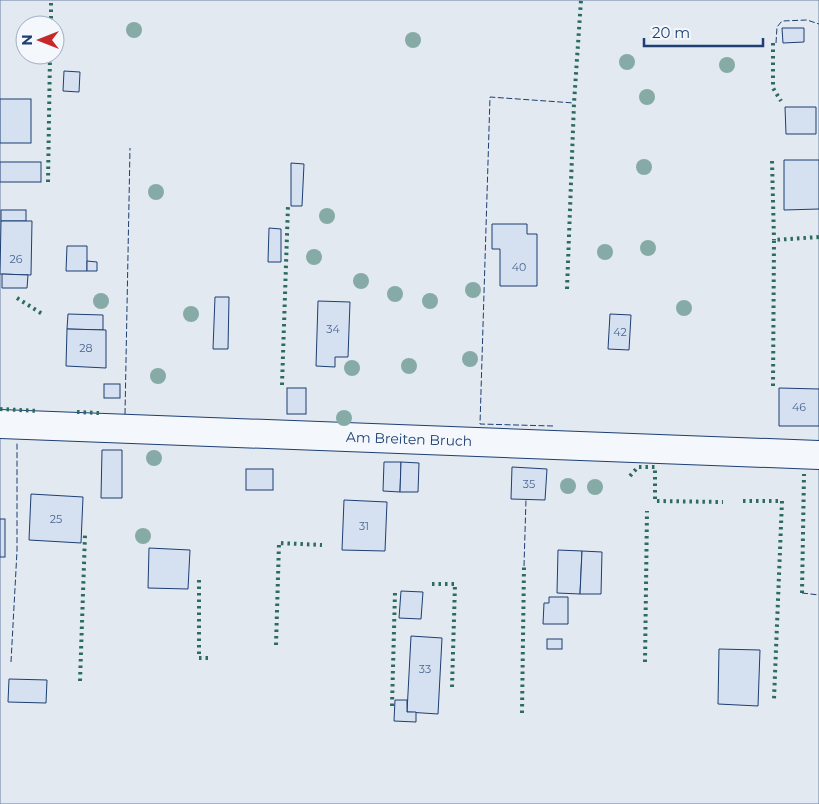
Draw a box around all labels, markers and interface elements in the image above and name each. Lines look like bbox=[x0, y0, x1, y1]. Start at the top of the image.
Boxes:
north arrow bbox=[15, 15, 65, 65]
scale bar bbox=[644, 15, 763, 47]
text: 20 m bbox=[652, 23, 690, 42]
text: N bbox=[18, 34, 36, 46]
house number: 26 bbox=[10, 252, 23, 266]
house number: 40 bbox=[512, 260, 526, 274]
house number: 34 bbox=[326, 322, 340, 336]
house number: 42 bbox=[613, 325, 627, 339]
house number: 28 bbox=[79, 341, 93, 355]
house number: 46 bbox=[792, 400, 806, 414]
street label: Am Breiten Bruch bbox=[345, 428, 473, 450]
house number: 35 bbox=[523, 477, 535, 491]
house number: 25 bbox=[50, 512, 62, 526]
house number: 31 bbox=[359, 519, 369, 533]
house number: 33 bbox=[419, 662, 431, 676]

